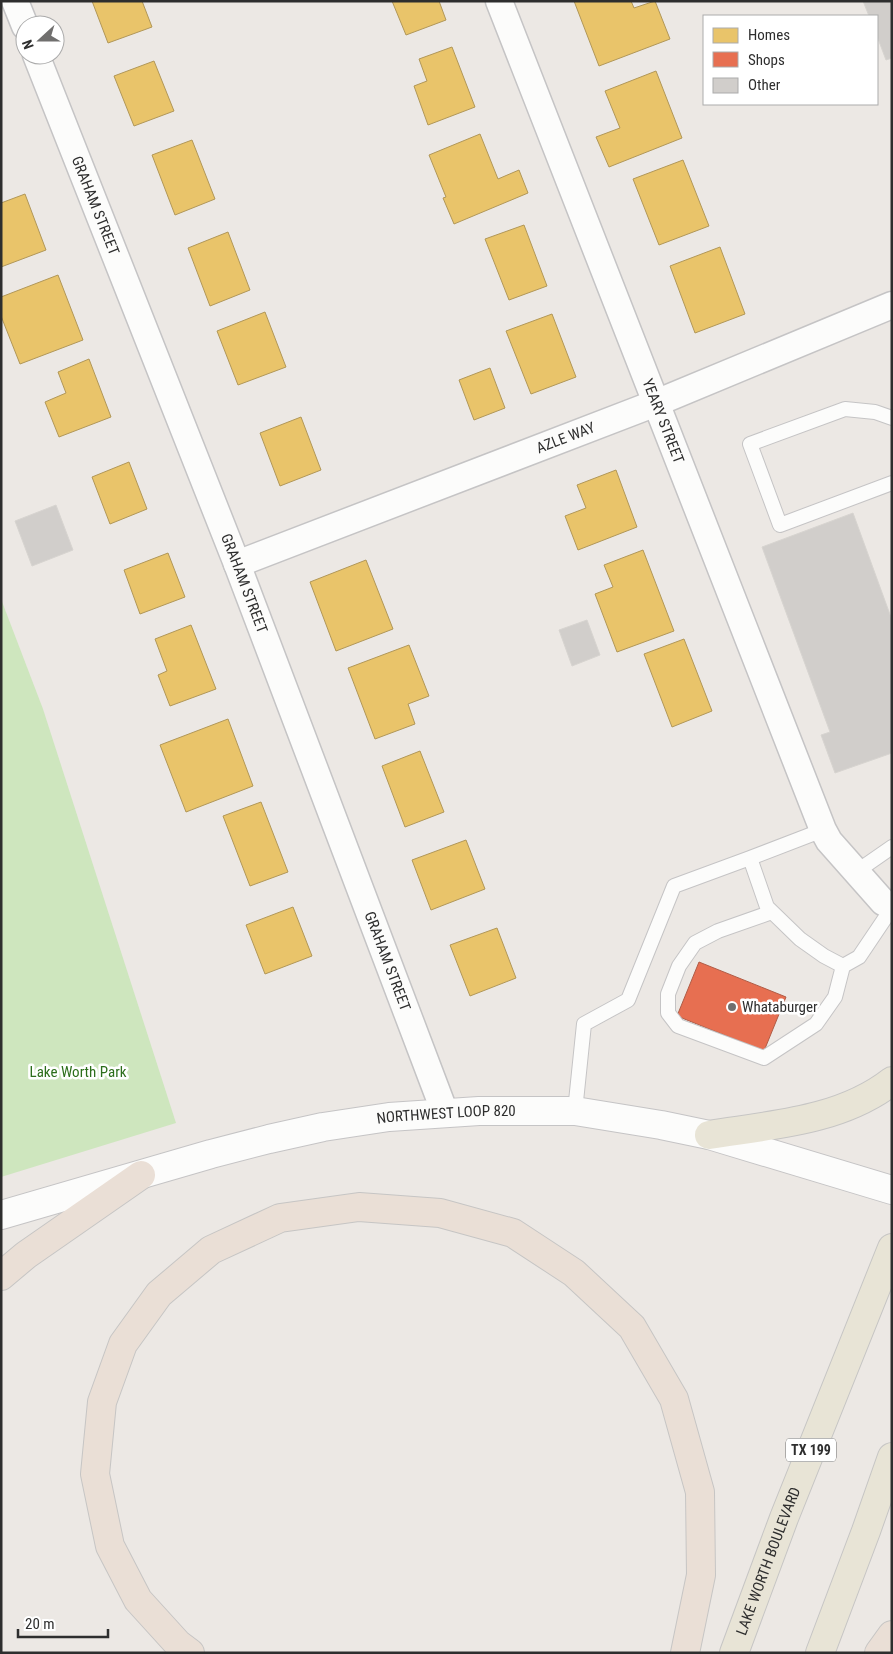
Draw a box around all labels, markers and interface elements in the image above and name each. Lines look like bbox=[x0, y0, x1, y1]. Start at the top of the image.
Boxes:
north arrow bbox=[15, 15, 65, 65]
legend bbox=[703, 15, 878, 105]
text: Homes bbox=[748, 26, 790, 44]
text: N bbox=[19, 38, 37, 52]
text: Shops bbox=[748, 51, 785, 69]
text: Other bbox=[748, 76, 781, 94]
street label: GRAHAM STREET bbox=[68, 154, 123, 258]
street label: YEARY STREET bbox=[639, 376, 688, 466]
street label: AZLE WAY bbox=[534, 418, 598, 457]
street label: GRAHAM STREET bbox=[217, 531, 271, 636]
street label: GRAHAM STREET bbox=[360, 909, 415, 1014]
place label: Whataburger bbox=[742, 998, 818, 1016]
marker: Whataburger bbox=[726, 1001, 738, 1013]
park label: Lake Worth Park bbox=[30, 1063, 127, 1081]
street label: NORTHWEST LOOP 820 bbox=[376, 1102, 516, 1128]
road number: TX 199 bbox=[786, 1438, 836, 1462]
street label: LAKE WORTH BOULEVARD bbox=[732, 1485, 804, 1638]
scale bar bbox=[18, 1606, 108, 1638]
text: 20 m bbox=[25, 1615, 55, 1633]

